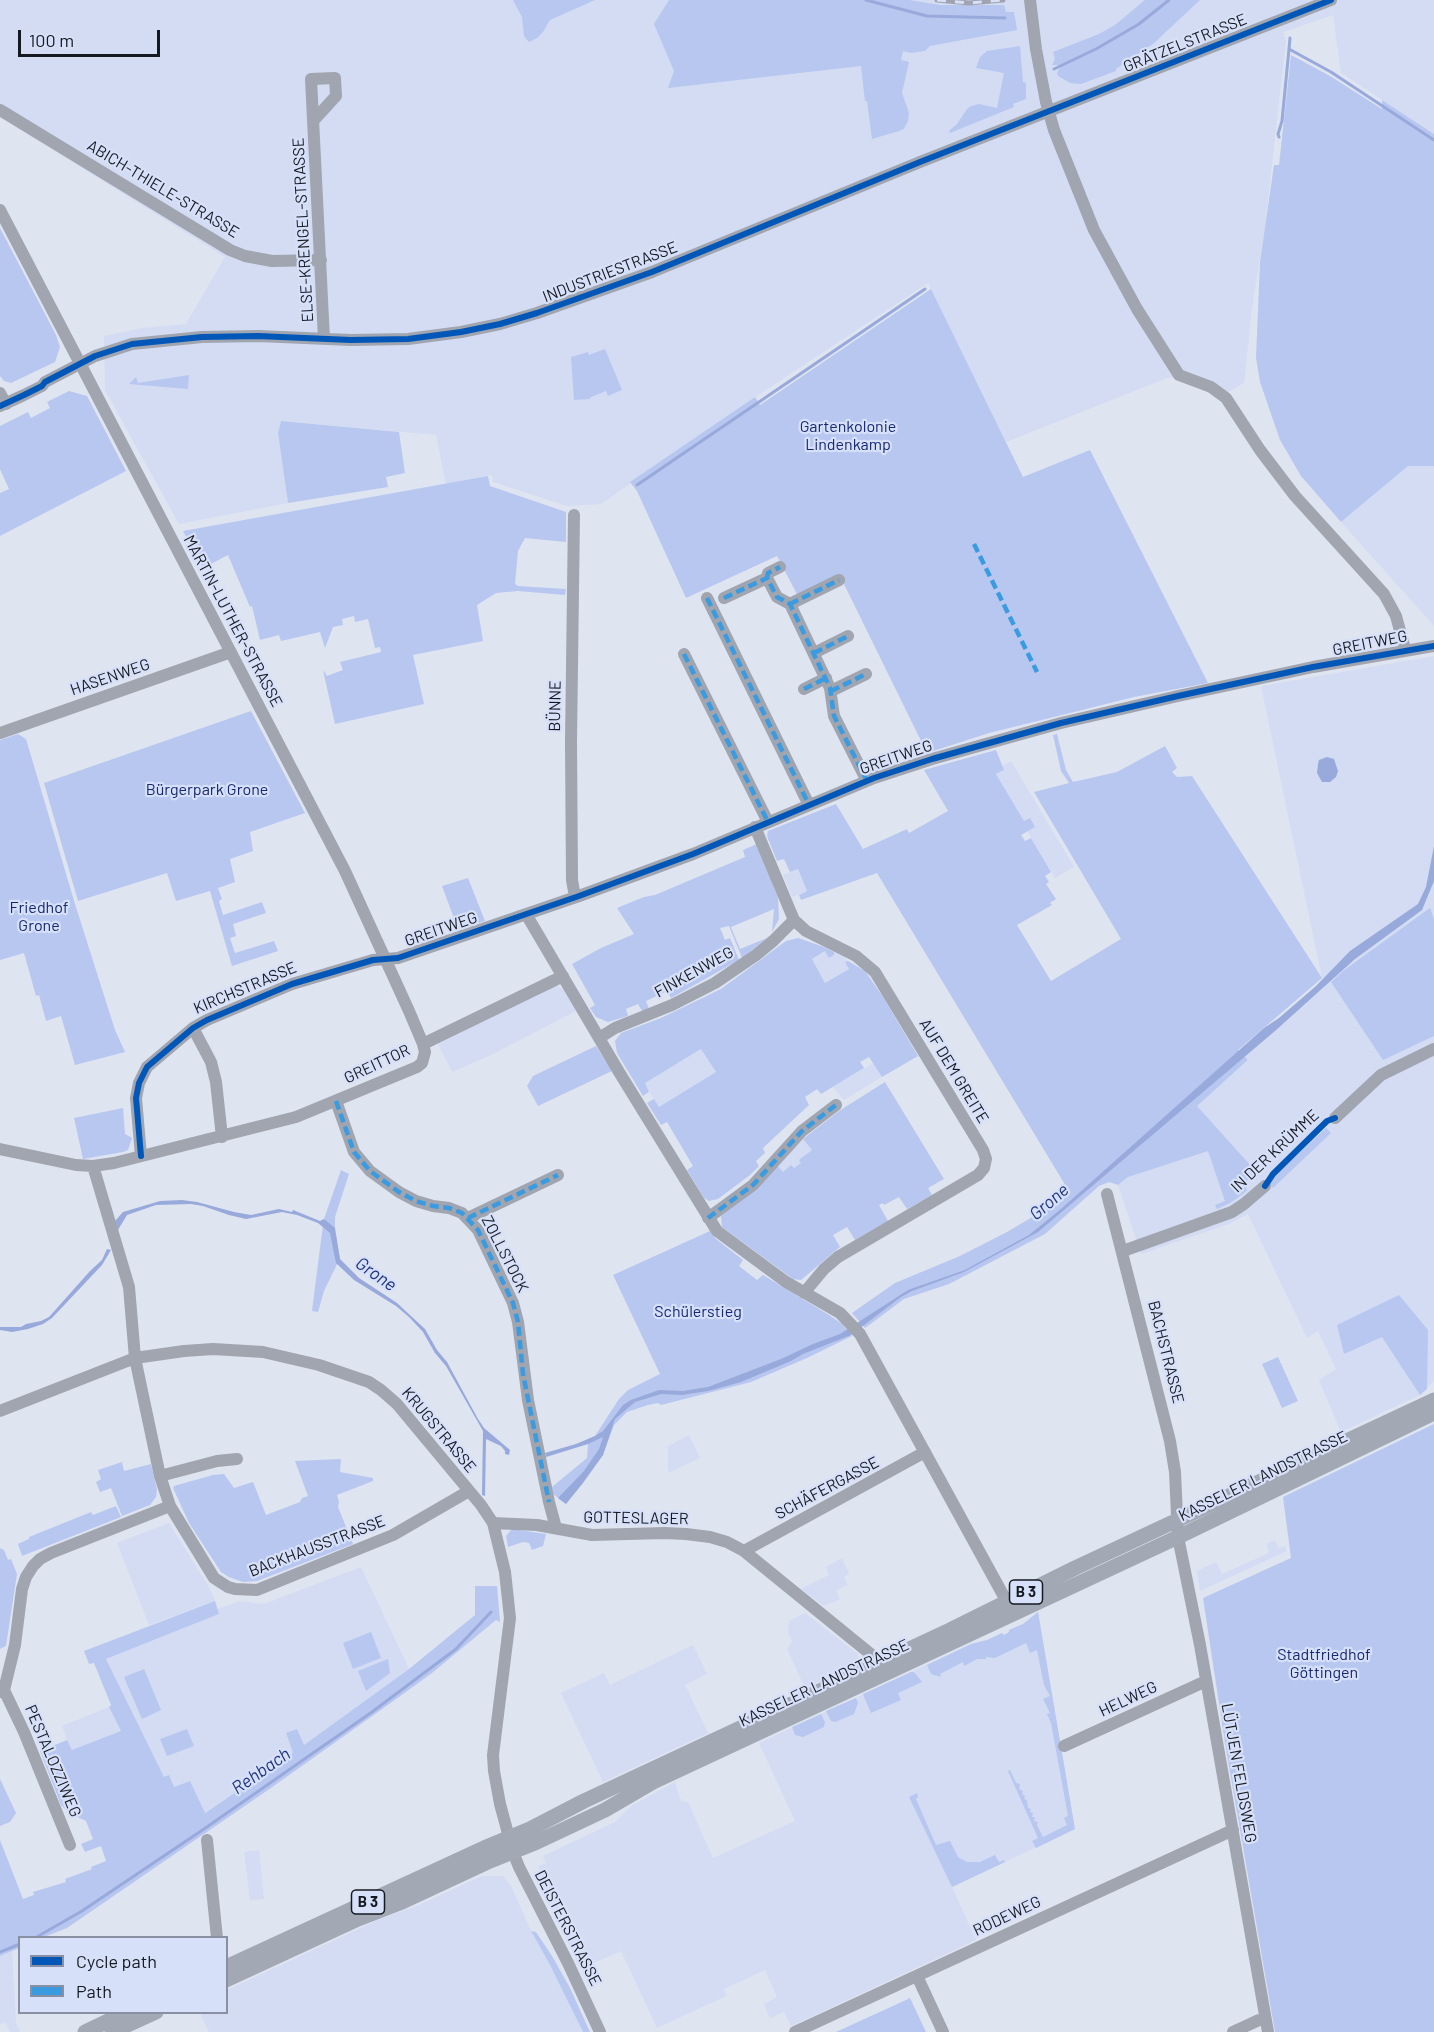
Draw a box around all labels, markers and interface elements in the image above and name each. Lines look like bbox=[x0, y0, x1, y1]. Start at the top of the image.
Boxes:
street label: GRÄTZELSTRASSE bbox=[1120, 9, 1250, 77]
scale bar bbox=[21, 18, 164, 56]
text: 100 m bbox=[29, 29, 74, 51]
street label: ABICH-THIELE-STRASSE bbox=[83, 136, 243, 242]
street label: ELSE-KRENGEL-STRASSE bbox=[289, 137, 317, 323]
street label: INDUSTRIESTRASSE bbox=[540, 237, 680, 307]
park label: Gartenkolonie Lindenkamp bbox=[800, 417, 896, 455]
street label: MARTIN-LUTHER-STRASSE bbox=[179, 532, 287, 710]
street label: GREITWEG bbox=[1331, 626, 1409, 660]
street label: HASENWEG bbox=[68, 654, 152, 700]
street label: BÜNNE bbox=[545, 680, 565, 732]
street label: GREITWEG bbox=[857, 736, 935, 778]
park label: Bürgerpark Grone bbox=[146, 780, 268, 800]
park label: Friedhof Grone bbox=[10, 898, 68, 936]
street label: GREITWEG bbox=[402, 908, 480, 950]
street label: FINKENWEG bbox=[651, 942, 737, 1002]
street label: KIRCHSTRASSE bbox=[191, 958, 299, 1018]
street label: AUF DEM GREITE bbox=[915, 1015, 993, 1127]
street label: GREITTOR bbox=[341, 1040, 413, 1088]
street label: IN DER KRÜMME bbox=[1227, 1105, 1323, 1197]
water label: Grone bbox=[1025, 1179, 1073, 1225]
street label: ZOLLSTOCK bbox=[477, 1212, 533, 1296]
water label: Grone bbox=[351, 1252, 401, 1296]
street label: BACHSTRASSE bbox=[1144, 1299, 1188, 1405]
park label: Schülerstieg bbox=[654, 1302, 742, 1322]
street label: KRUGSTRASSE bbox=[398, 1383, 480, 1477]
street label: KASSELER LANDSTRASSE bbox=[1175, 1427, 1351, 1525]
street label: SCHÄFERGASSE bbox=[772, 1452, 882, 1524]
street label: GOTTESLAGER bbox=[583, 1507, 689, 1529]
street label: BACKHAUSSTRASSE bbox=[246, 1511, 388, 1581]
road number: B 3 bbox=[1010, 1580, 1042, 1604]
street label: KASSELER LANDSTRASSE bbox=[736, 1635, 912, 1731]
park label: Stadtfriedhof Göttingen bbox=[1277, 1645, 1371, 1683]
street label: HELWEG bbox=[1096, 1677, 1160, 1721]
street label: PESTALOZZIWEG bbox=[21, 1702, 85, 1820]
street label: LÜTJEN FELDSWEG bbox=[1217, 1702, 1261, 1844]
water label: Rehbach bbox=[227, 1743, 295, 1799]
street label: DEISTERSTRASSE bbox=[531, 1867, 605, 1989]
road number: B 3 bbox=[352, 1890, 385, 1914]
street label: RODEWEG bbox=[970, 1892, 1044, 1940]
legend bbox=[18, 1936, 228, 2014]
text: Cycle path bbox=[76, 1950, 157, 1972]
text: Path bbox=[76, 1980, 112, 2002]

